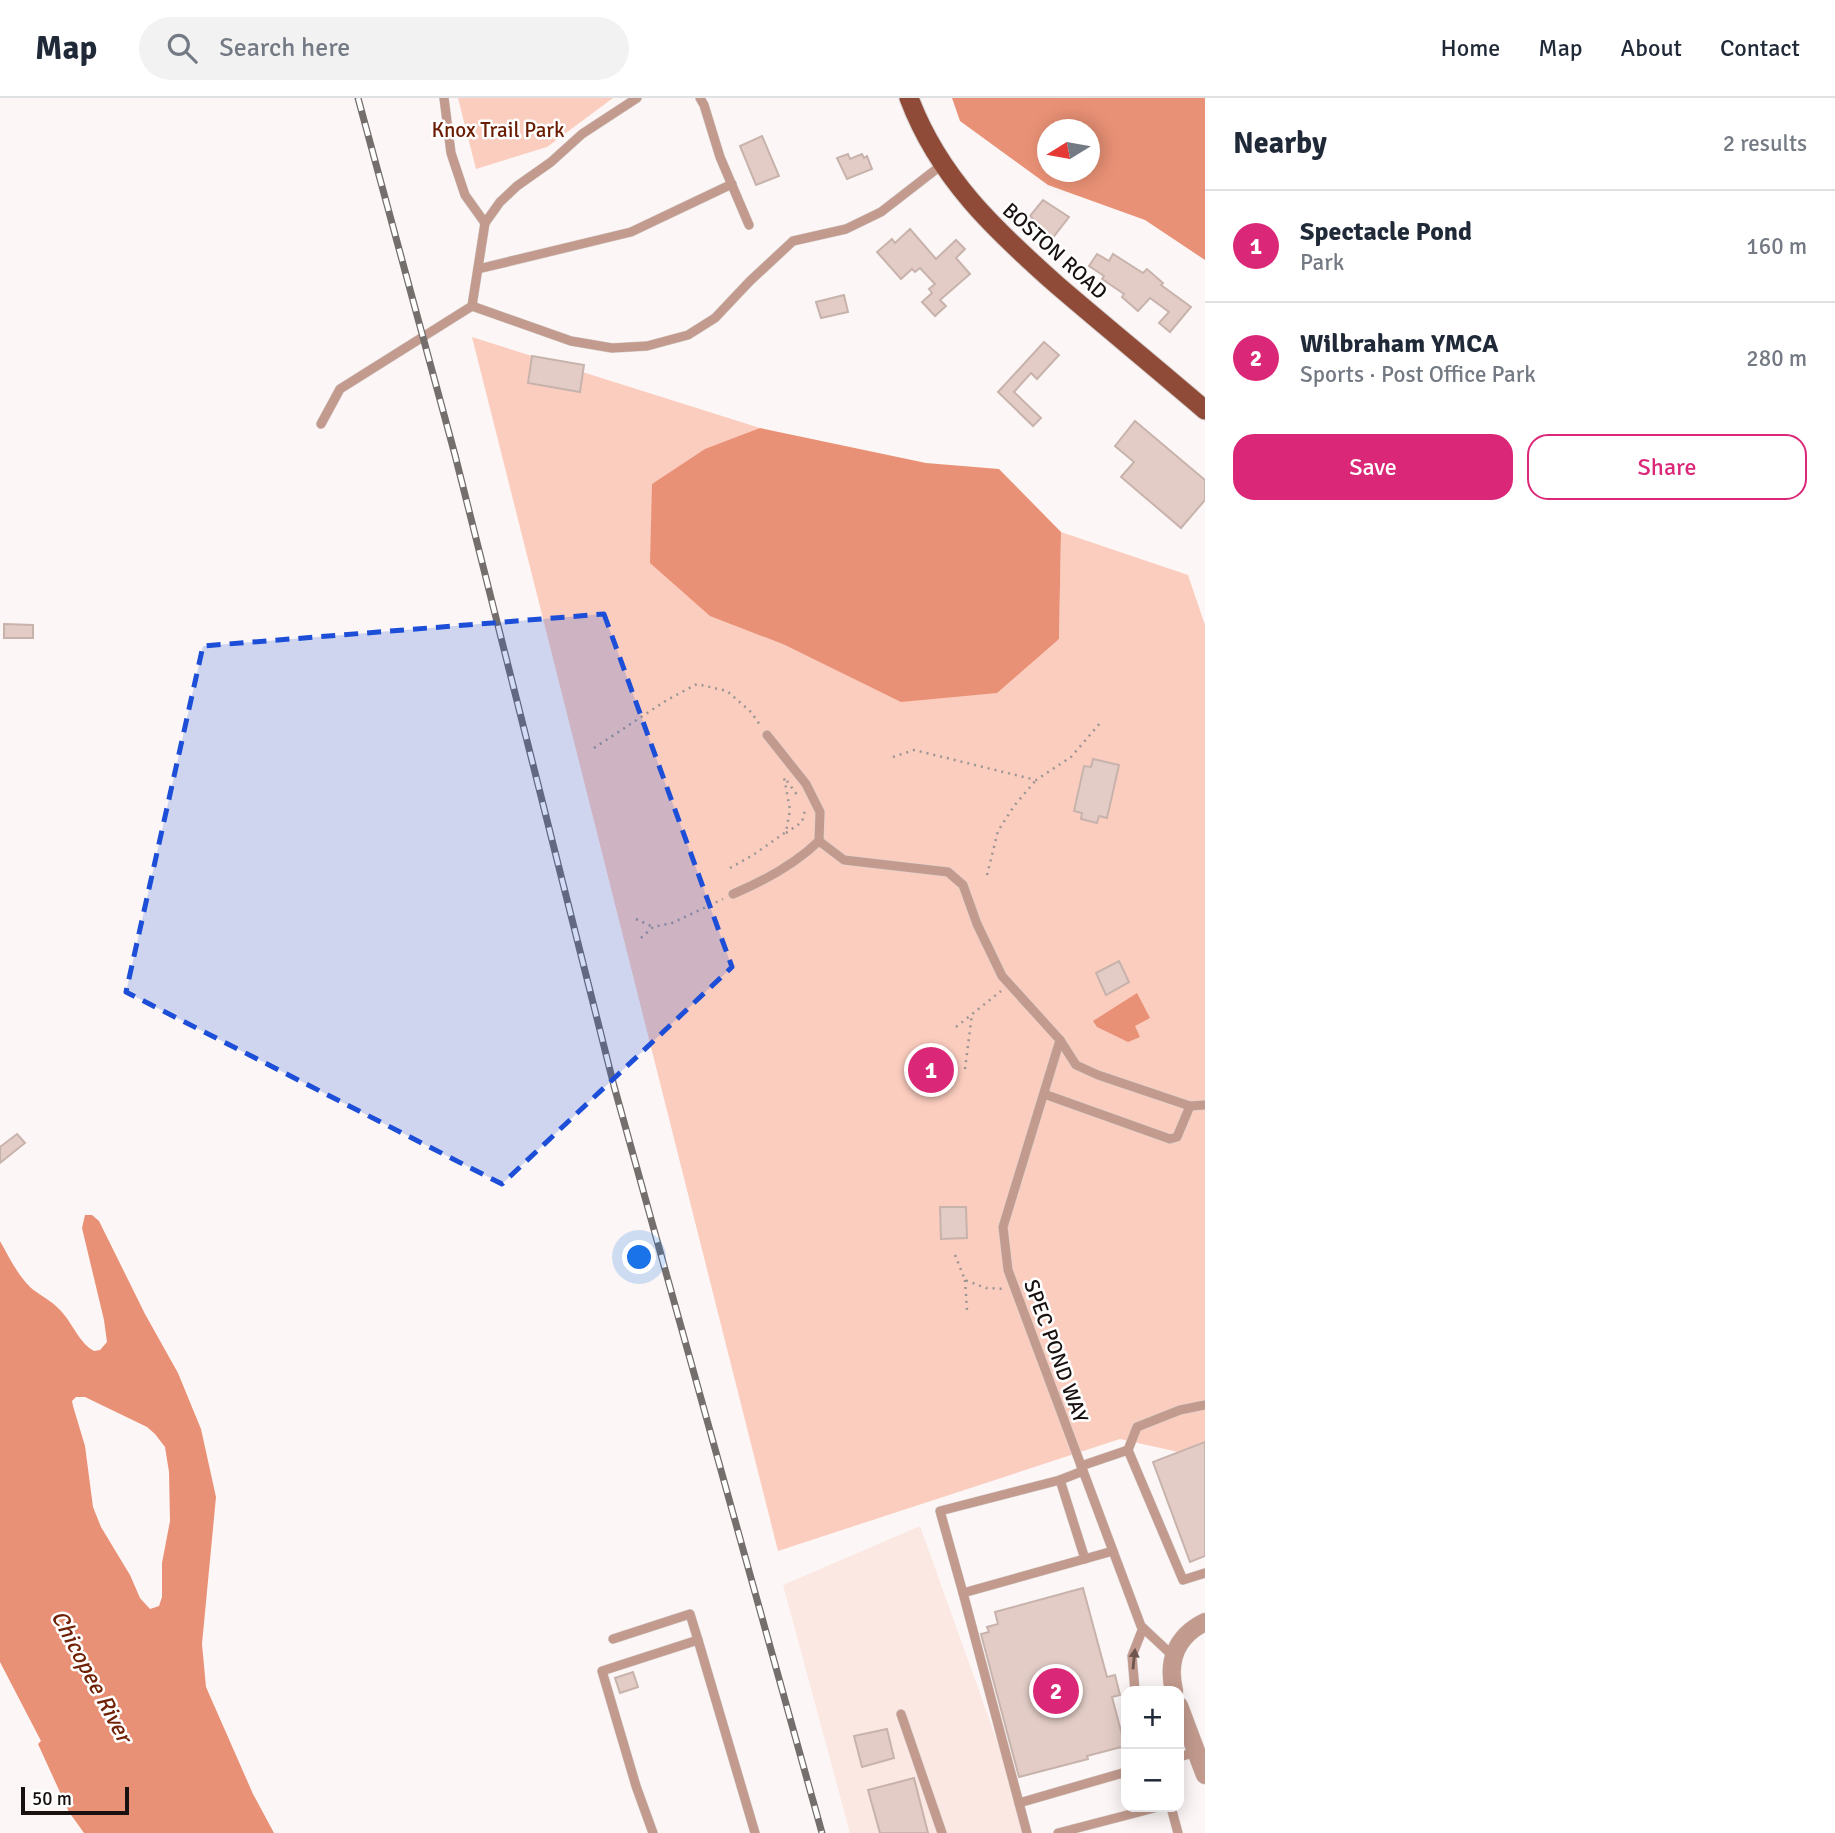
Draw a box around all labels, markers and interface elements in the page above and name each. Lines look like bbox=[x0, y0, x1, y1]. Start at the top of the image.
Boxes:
search box bbox=[139, 17, 629, 80]
text: Map bbox=[35, 28, 97, 69]
icon: search bbox=[163, 29, 201, 67]
text: Search here bbox=[219, 32, 350, 64]
text: Home bbox=[1440, 33, 1500, 63]
text: Map bbox=[1538, 33, 1583, 63]
text: About bbox=[1621, 33, 1682, 63]
text: Contact bbox=[1720, 33, 1800, 63]
park label: Knox Trail Park bbox=[431, 117, 565, 143]
north arrow bbox=[1037, 119, 1100, 182]
text: Nearby bbox=[1233, 125, 1327, 162]
text: 2 results bbox=[1723, 129, 1807, 158]
street label: BOSTON ROAD bbox=[997, 197, 1113, 305]
text: Spectacle Pond bbox=[1300, 216, 1472, 248]
text: 1 bbox=[1250, 232, 1262, 261]
text: 160 m bbox=[1746, 232, 1807, 261]
text: Park bbox=[1300, 248, 1344, 277]
text: Wilbraham YMCA bbox=[1300, 328, 1499, 360]
text: 2 bbox=[1250, 344, 1262, 373]
text: 280 m bbox=[1746, 344, 1807, 373]
text: Sports · Post Office Park bbox=[1300, 360, 1536, 389]
button: Save bbox=[1233, 434, 1513, 500]
button: Share bbox=[1527, 434, 1807, 500]
pin: 1 bbox=[908, 1044, 954, 1096]
your location bbox=[622, 1240, 656, 1274]
street label: SPEC POND WAY bbox=[1018, 1276, 1094, 1427]
water label: Chicopee River bbox=[45, 1605, 140, 1750]
one-way arrow bbox=[1129, 1648, 1140, 1670]
pin: 2 bbox=[1033, 1665, 1079, 1717]
map controls bbox=[1121, 1686, 1184, 1812]
button: + bbox=[1121, 1686, 1184, 1749]
button: − bbox=[1121, 1749, 1184, 1812]
scale bar bbox=[21, 1784, 130, 1816]
text: 50 m bbox=[32, 1787, 72, 1811]

